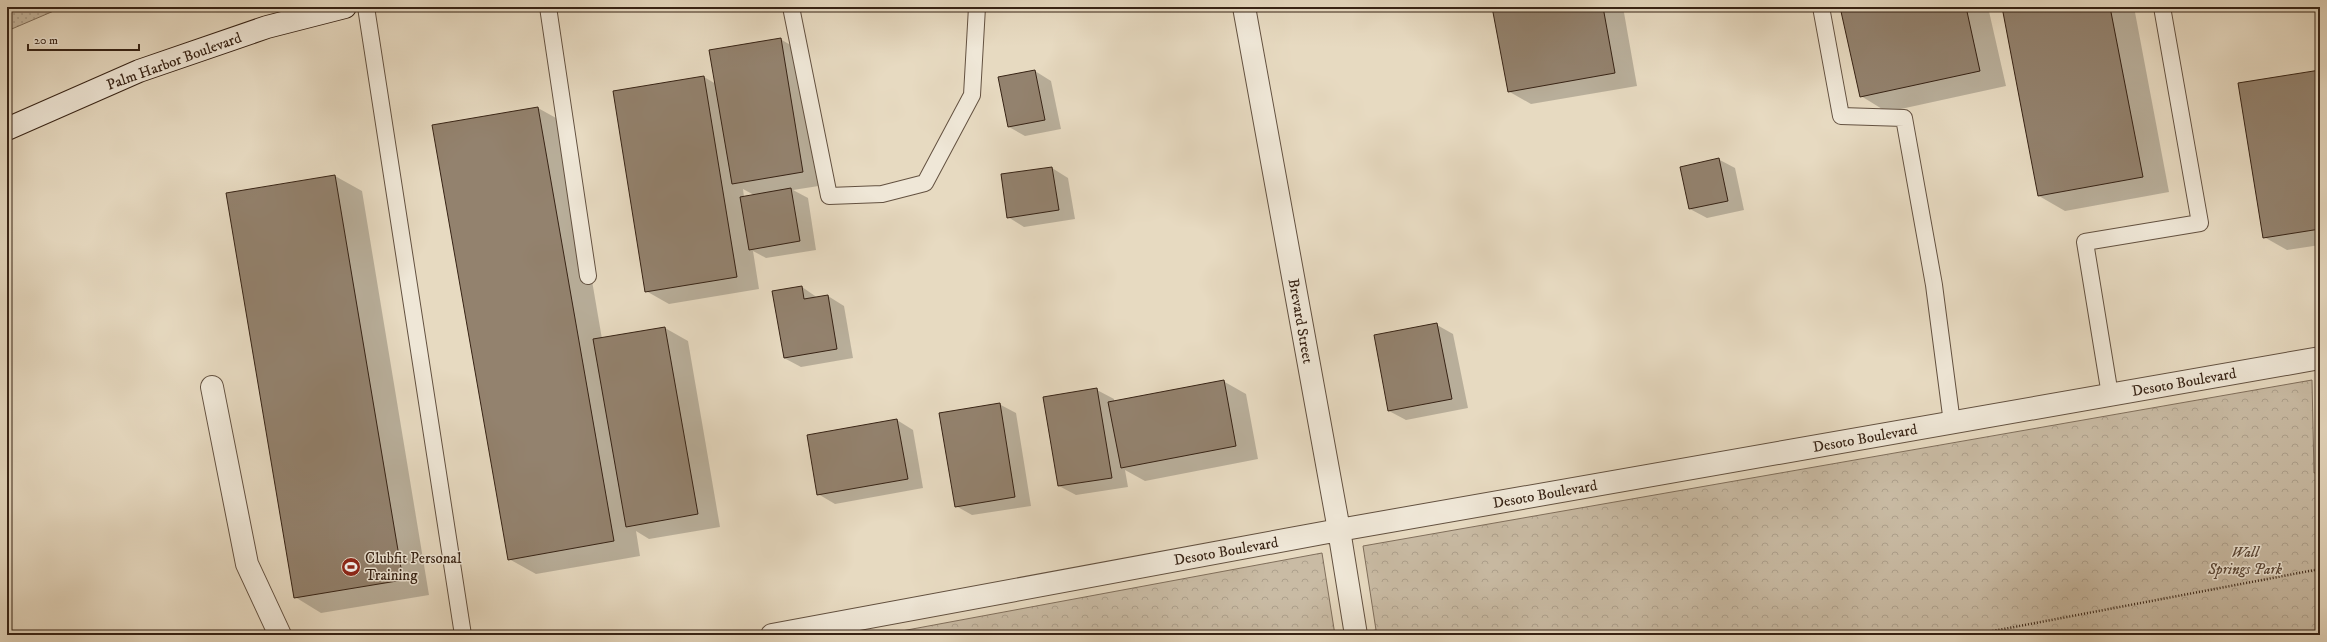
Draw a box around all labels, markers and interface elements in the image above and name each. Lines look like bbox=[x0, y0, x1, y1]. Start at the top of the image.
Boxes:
scale bar bbox=[28, 26, 139, 52]
street label: Palm Harbor Boulevard bbox=[104, 28, 245, 95]
text: 20 m bbox=[34, 33, 58, 48]
street label: Brevard Street bbox=[1284, 277, 1317, 365]
street label: Desoto Boulevard bbox=[2130, 364, 2238, 401]
street label: Desoto Boulevard bbox=[1811, 420, 1919, 457]
street label: Desoto Boulevard bbox=[1491, 476, 1599, 513]
street label: Desoto Boulevard bbox=[1172, 533, 1280, 570]
park label: Wall Springs Park bbox=[2207, 543, 2283, 579]
place label: Clubfit Personal Training bbox=[365, 549, 462, 585]
sports icon: Clubfit Personal Training bbox=[340, 556, 362, 578]

